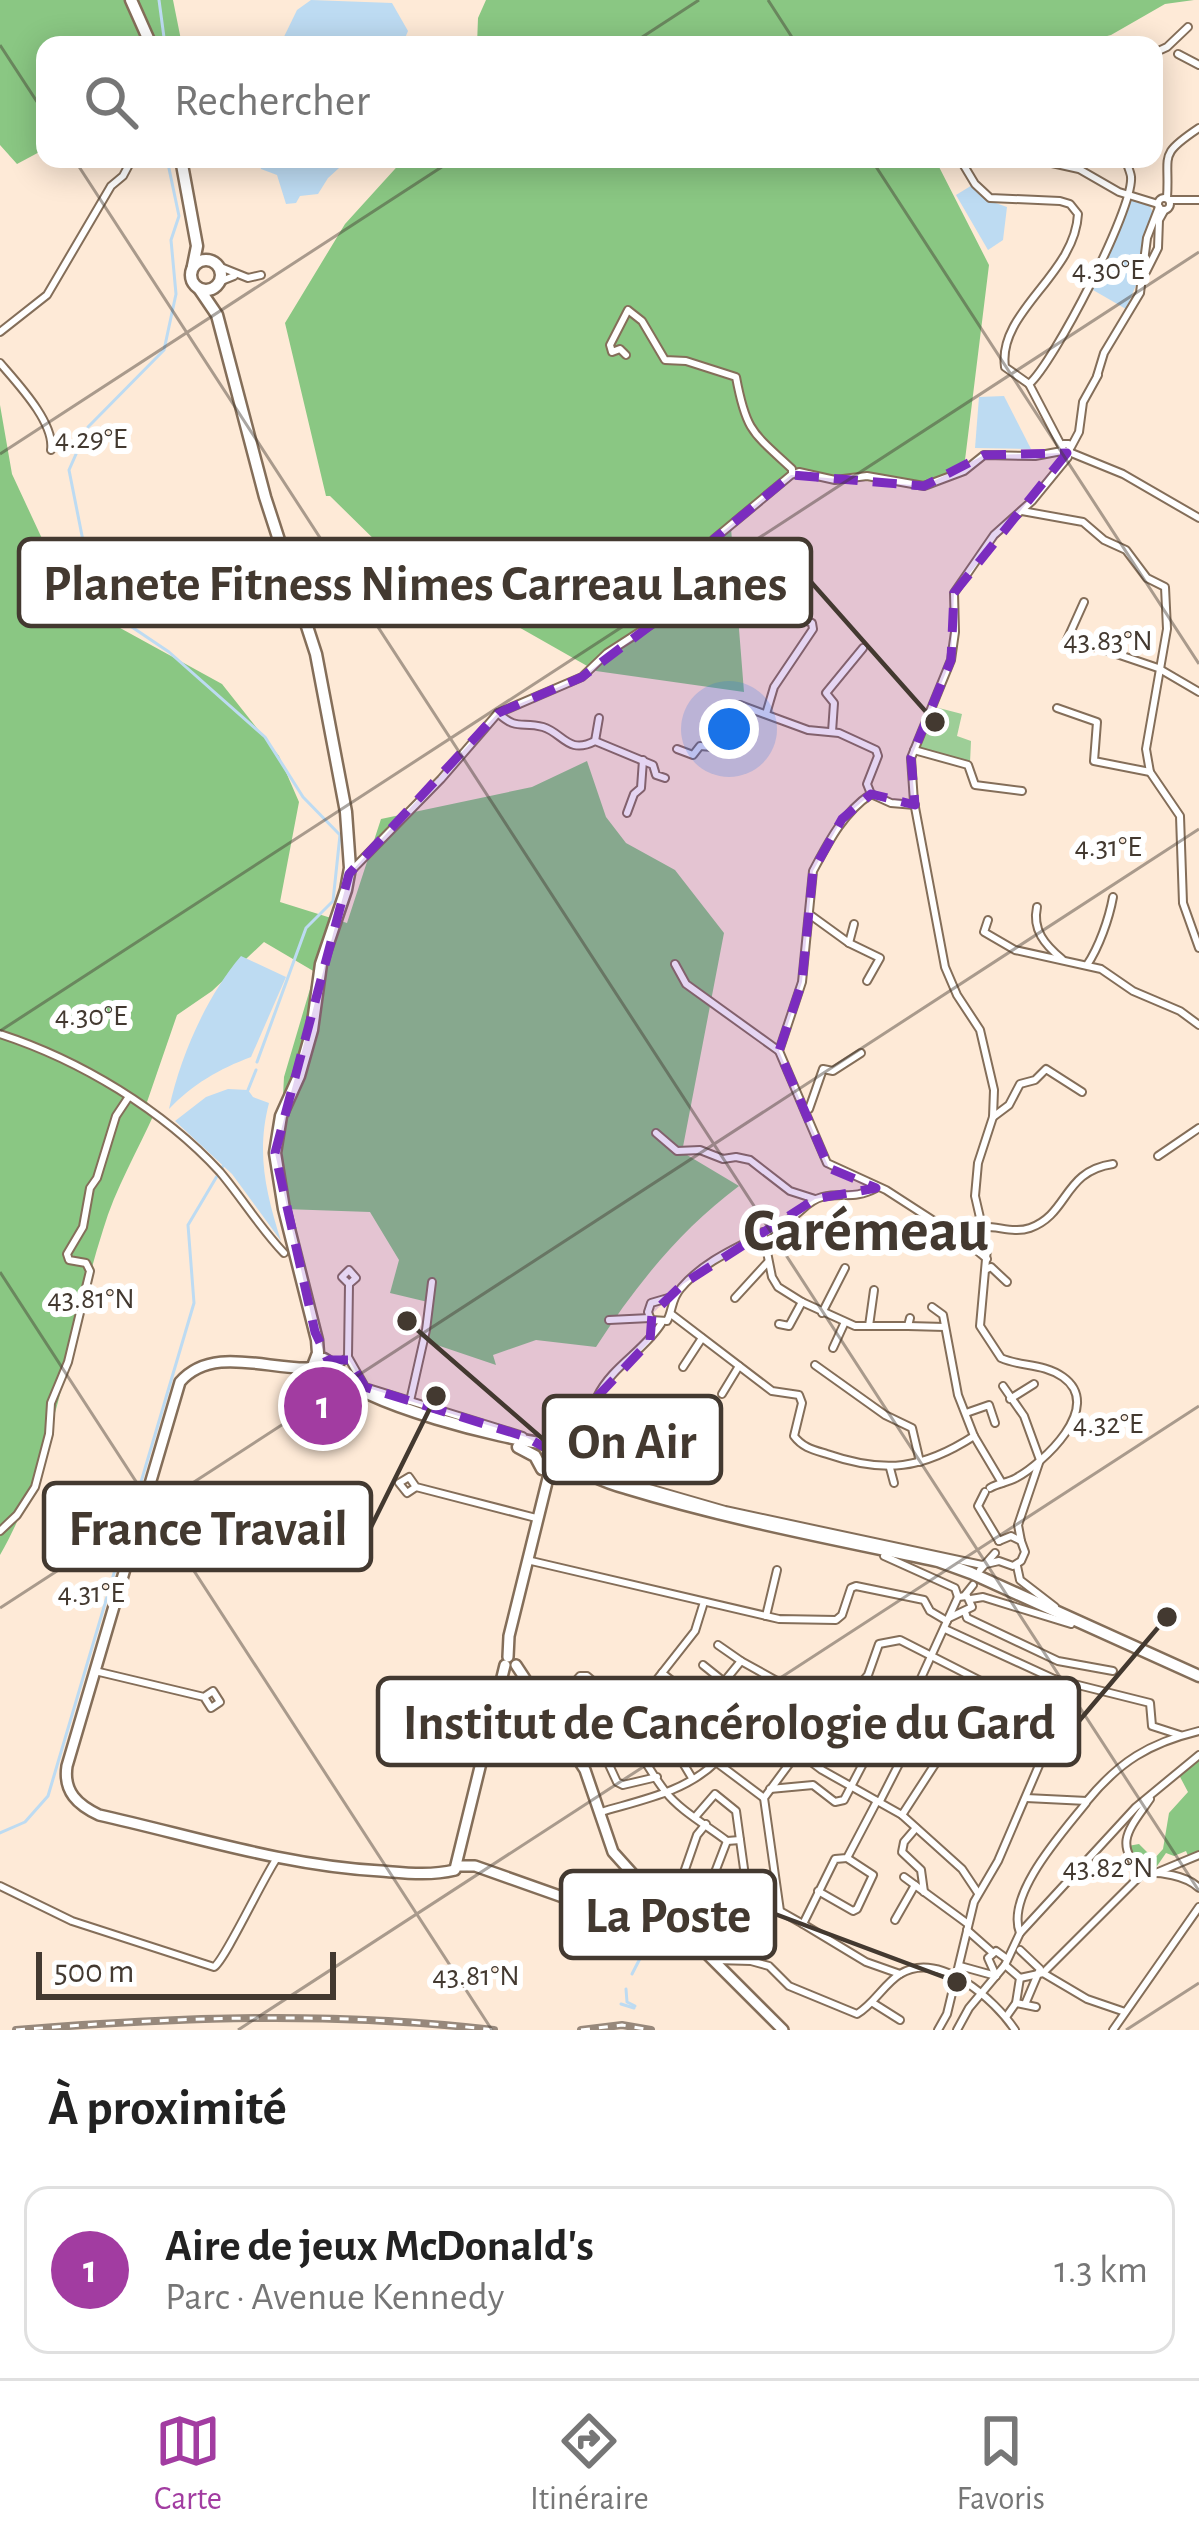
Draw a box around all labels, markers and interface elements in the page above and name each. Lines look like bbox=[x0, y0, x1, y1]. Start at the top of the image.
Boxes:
search box bbox=[36, 36, 1163, 168]
icon: search bbox=[78, 69, 144, 135]
text: Rechercher bbox=[174, 79, 370, 124]
text: 4.30°E bbox=[1072, 255, 1144, 285]
text: 4.29°E bbox=[55, 424, 127, 454]
callout: Planete Fitness Nimes Carreau Lanes bbox=[19, 539, 811, 626]
text: Planete Fitness Nimes Carreau Lanes bbox=[43, 559, 787, 610]
text: 43.83°N bbox=[1063, 626, 1153, 656]
your location bbox=[699, 699, 759, 759]
text: 4.31°E bbox=[1074, 832, 1142, 862]
text: 4.30°E bbox=[55, 1001, 127, 1031]
district label: Carémeau bbox=[743, 1202, 989, 1262]
text: 43.81°N bbox=[47, 1284, 135, 1314]
pin: 1 bbox=[284, 1361, 362, 1451]
callout: On Air bbox=[544, 1396, 721, 1483]
text: 4.32°E bbox=[1073, 1409, 1143, 1439]
text: On Air bbox=[568, 1417, 697, 1468]
callout: France Travail bbox=[44, 1483, 371, 1570]
text: France Travail bbox=[68, 1504, 348, 1555]
text: 4.31°E bbox=[57, 1578, 125, 1608]
callout: Institut de Cancérologie du Gard bbox=[378, 1678, 1079, 1765]
text: Institut de Cancérologie du Gard bbox=[403, 1698, 1055, 1749]
text: 43.82°N bbox=[1063, 1853, 1153, 1883]
callout: La Poste bbox=[561, 1871, 775, 1958]
text: La Poste bbox=[585, 1891, 751, 1942]
scale bar bbox=[36, 1946, 336, 1999]
text: 500 m bbox=[54, 1956, 135, 1989]
text: 43.81°N bbox=[432, 1961, 520, 1991]
text: À proximité bbox=[48, 2083, 287, 2134]
text: Aire de jeux McDonald's bbox=[165, 2224, 594, 2269]
text: 1 bbox=[83, 2251, 97, 2290]
text: 1.3 km bbox=[1054, 2251, 1148, 2290]
text: Parc · Avenue Kennedy bbox=[165, 2278, 504, 2317]
tab: Carte bbox=[154, 2408, 222, 2520]
tab: Itinéraire bbox=[530, 2408, 649, 2520]
tab: Favoris bbox=[957, 2408, 1045, 2520]

